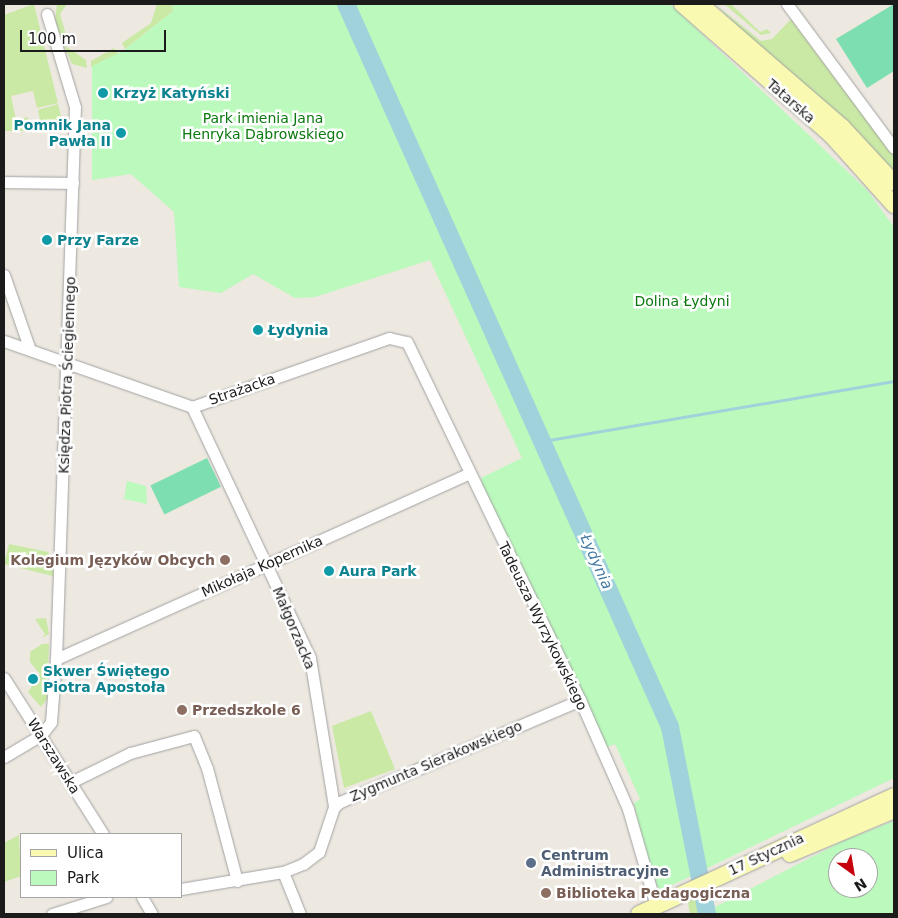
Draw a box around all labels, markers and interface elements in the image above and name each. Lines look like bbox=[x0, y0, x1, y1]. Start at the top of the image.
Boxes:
scale bar bbox=[22, 20, 169, 52]
text: 100 m bbox=[28, 30, 76, 48]
street label: Tatarska bbox=[763, 76, 819, 126]
place label: Krzyż Katyński bbox=[113, 85, 230, 101]
marker: Krzyż Katyński bbox=[97, 87, 109, 99]
park label: Park imienia Jana Henryka Dąbrowskiego bbox=[182, 110, 344, 142]
place label: Pomnik Jana Pawła II bbox=[14, 117, 111, 150]
marker: Pomnik Jana Pawła II bbox=[115, 127, 127, 139]
place label: Przy Farze bbox=[57, 232, 139, 248]
marker: Przy Farze bbox=[41, 234, 53, 246]
street label: Księdza Piotra Ściegiennego bbox=[55, 276, 79, 474]
park label: Dolina Łydyni bbox=[634, 293, 730, 309]
place label: Łydynia bbox=[268, 322, 329, 338]
marker: Łydynia bbox=[252, 324, 264, 336]
street label: Strażacka bbox=[207, 370, 277, 408]
street label: Mikołaja Kopernika bbox=[199, 532, 325, 600]
water label: Łydynia bbox=[576, 532, 616, 592]
street label: Tadeusza Wyrzykowskiego bbox=[495, 539, 591, 713]
place label: Kolegium Języków Obcych bbox=[10, 552, 215, 568]
marker: Kolegium Języków Obcych bbox=[219, 554, 231, 566]
place label: Aura Park bbox=[339, 563, 417, 579]
marker: Aura Park bbox=[323, 565, 335, 577]
street label: Małgorzacka bbox=[269, 584, 319, 672]
place label: Skwer Świętego Piotra Apostoła bbox=[43, 663, 170, 696]
marker: Skwer Świętego Piotra Apostoła bbox=[27, 673, 39, 685]
place label: Przedszkole 6 bbox=[192, 702, 301, 718]
marker: Przedszkole 6 bbox=[176, 704, 188, 716]
street label: Warszawska bbox=[24, 715, 84, 797]
street label: Zygmunta Sierakowskiego bbox=[347, 717, 525, 805]
street label: 17 Stycznia bbox=[726, 829, 806, 879]
legend bbox=[20, 833, 182, 898]
text: Ulica bbox=[67, 844, 104, 862]
place label: Centrum Administracyjne bbox=[541, 847, 669, 880]
north arrow bbox=[828, 848, 878, 898]
marker: Centrum Administracyjne bbox=[525, 857, 537, 869]
text: Park bbox=[67, 869, 99, 887]
text: N bbox=[851, 875, 870, 895]
place label: Biblioteka Pedagogiczna bbox=[556, 885, 750, 901]
marker: Biblioteka Pedagogiczna bbox=[540, 887, 552, 899]

